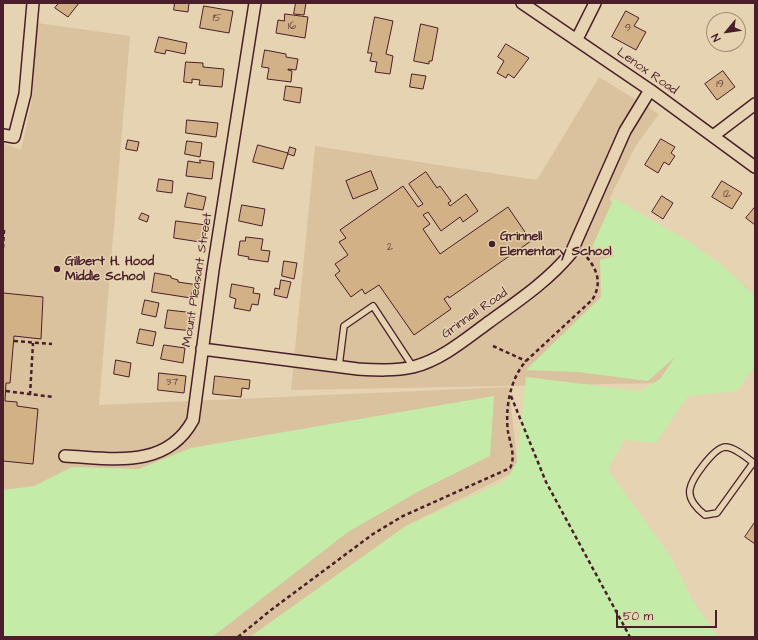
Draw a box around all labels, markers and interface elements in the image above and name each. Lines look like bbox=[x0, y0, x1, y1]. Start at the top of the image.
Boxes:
house number: 15 bbox=[212, 12, 222, 26]
north arrow bbox=[706, 12, 746, 52]
house number: 16 bbox=[288, 20, 296, 34]
house number: 9 bbox=[625, 22, 631, 36]
text: N bbox=[708, 31, 724, 44]
street label: Lenox Road bbox=[613, 45, 681, 99]
house number: 19 bbox=[716, 78, 724, 92]
house number: 12 bbox=[723, 188, 731, 202]
street label: Mount Pleasant Street bbox=[180, 212, 216, 348]
place label: Grinnell Elementary School bbox=[500, 229, 611, 260]
marker: Grinnell Elementary School bbox=[487, 239, 497, 249]
house number: 2 bbox=[387, 241, 393, 255]
place label: Gilbert H. Hood Middle School bbox=[65, 254, 154, 285]
marker: Gilbert H. Hood Middle School bbox=[52, 264, 62, 274]
street label: Grinnell Road bbox=[439, 285, 511, 343]
house number: 37 bbox=[166, 376, 178, 390]
scale bar bbox=[618, 602, 719, 628]
text: 50 m bbox=[623, 608, 653, 625]

